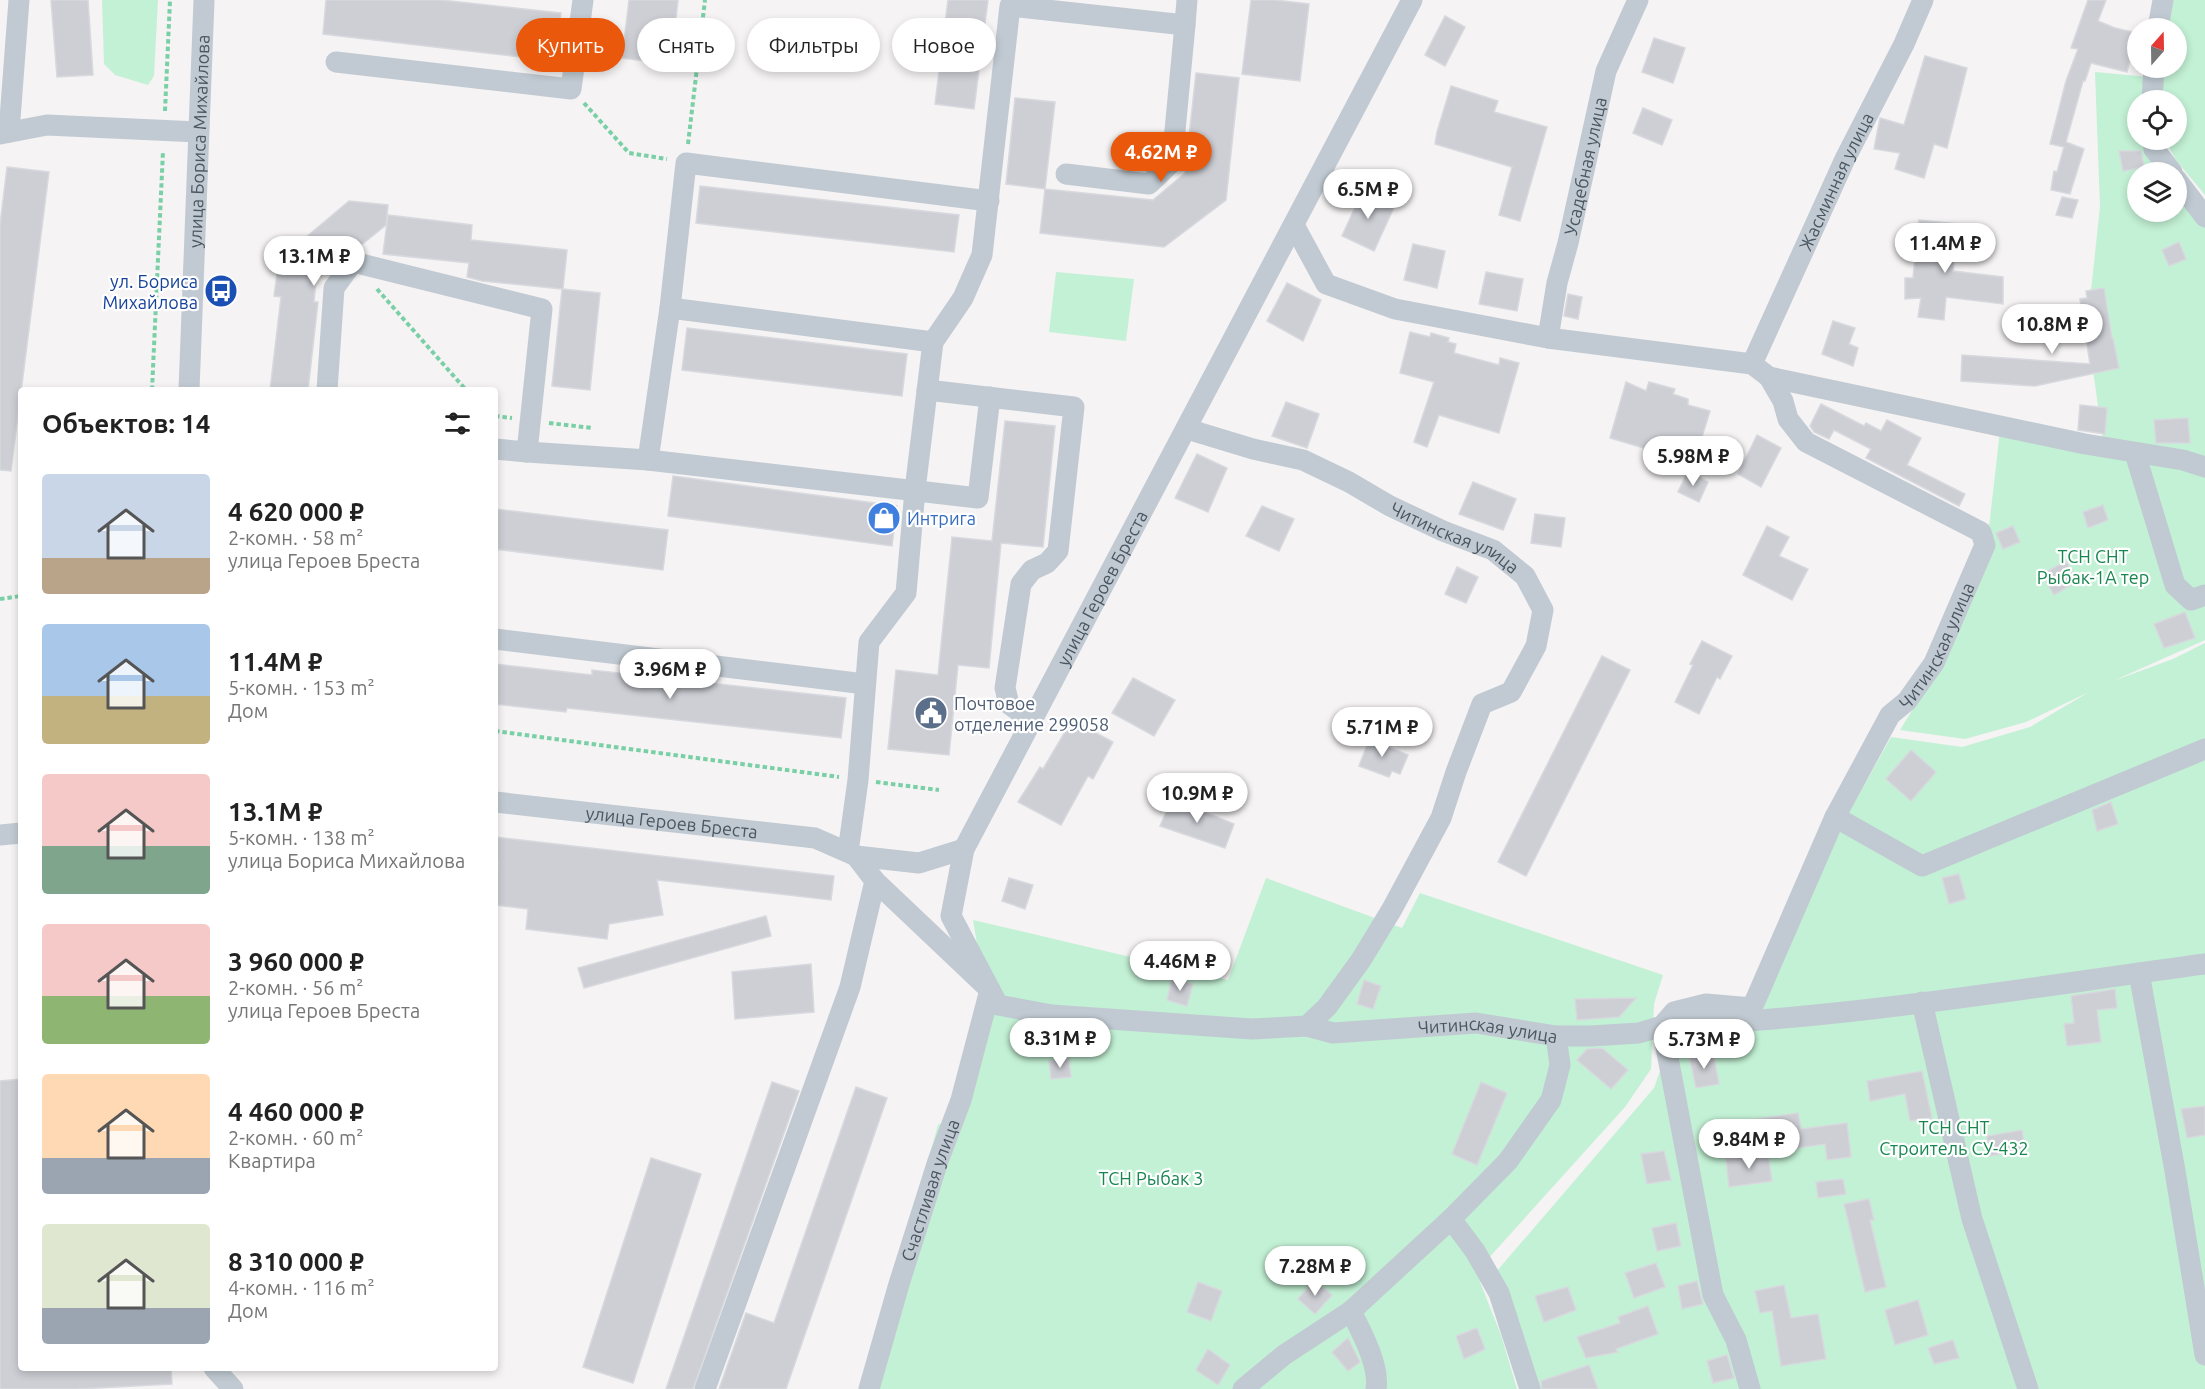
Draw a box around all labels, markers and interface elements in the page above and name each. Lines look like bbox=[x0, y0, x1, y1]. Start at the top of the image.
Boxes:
chip: Купить bbox=[516, 18, 625, 72]
chip: Снять bbox=[637, 18, 735, 72]
chip: Фильтры bbox=[747, 18, 880, 72]
chip: Новое bbox=[892, 18, 996, 72]
north arrow bbox=[2127, 18, 2187, 78]
map controls bbox=[2127, 18, 2187, 222]
street label: улица Бориса Михайлова bbox=[184, 34, 213, 248]
button: locate bbox=[2127, 90, 2187, 150]
street label: Усадебная улица bbox=[1560, 95, 1610, 237]
street label: Жасминная улица bbox=[1795, 109, 1877, 254]
pin: 4.62M ₽ bbox=[1106, 132, 1216, 183]
text: 4.62M ₽ bbox=[1125, 140, 1197, 163]
button: layers bbox=[2127, 162, 2187, 222]
pin: 6.5M ₽ bbox=[1319, 169, 1417, 220]
text: 6.5M ₽ bbox=[1337, 177, 1399, 200]
pin: 11.4M ₽ bbox=[1890, 223, 2000, 274]
text: 11.4M ₽ bbox=[1909, 231, 1981, 254]
pin: 13.1M ₽ bbox=[259, 236, 369, 287]
text: 13.1M ₽ bbox=[278, 244, 350, 267]
place label: ул. Бориса Михайлова bbox=[102, 271, 198, 312]
bus stop icon: ул. Бориса Михайлова bbox=[203, 273, 239, 309]
pin: 10.8M ₽ bbox=[1997, 304, 2107, 355]
text: 10.8M ₽ bbox=[2016, 312, 2088, 335]
icon: filters bbox=[441, 407, 474, 440]
text: Объектов: 14 bbox=[42, 409, 210, 438]
pin: 5.98M ₽ bbox=[1638, 436, 1748, 487]
text: 5.98M ₽ bbox=[1657, 444, 1729, 467]
text: 4 620 000 ₽ bbox=[228, 497, 364, 526]
icon: home bbox=[90, 498, 162, 570]
street label: Читинская улица bbox=[1387, 498, 1523, 577]
shop icon: Интрига bbox=[866, 500, 902, 536]
street label: улица Героев Бреста bbox=[1052, 507, 1151, 669]
place label: Интрига bbox=[907, 508, 976, 528]
text: 2-комн. · 58 m² bbox=[228, 526, 363, 549]
park label: ТСН СНТ Рыбак-1А тер bbox=[2037, 546, 2149, 587]
text: улица Героев Бреста bbox=[228, 549, 420, 572]
street label: Читинская улица bbox=[1895, 579, 1978, 713]
text: 11.4M ₽ bbox=[228, 647, 322, 676]
icon: home bbox=[90, 648, 162, 720]
pin: 3.96M ₽ bbox=[615, 649, 725, 700]
text: 3.96M ₽ bbox=[634, 657, 706, 680]
text: 5-комн. · 153 m² bbox=[228, 676, 375, 699]
place label: Почтовое отделение 299058 bbox=[954, 693, 1109, 734]
public building icon: Почтовое отделение 299058 bbox=[913, 695, 949, 731]
text: Дом bbox=[228, 699, 268, 722]
pin: 5.71M ₽ bbox=[1327, 707, 1437, 758]
text: 5.71M ₽ bbox=[1346, 715, 1418, 738]
pin: 10.9M ₽ bbox=[1142, 773, 1252, 824]
text: 10.9M ₽ bbox=[1161, 781, 1233, 804]
text: 13.1M ₽ bbox=[228, 797, 322, 826]
icon: home bbox=[90, 798, 162, 870]
street label: улица Героев Бреста bbox=[585, 802, 759, 842]
text: 5-комн. · 138 m² bbox=[228, 826, 375, 849]
text: улица Бориса Михайлова bbox=[228, 849, 465, 872]
pin: 4.46M ₽ bbox=[1125, 941, 1235, 992]
text: 3 960 000 ₽ bbox=[228, 947, 364, 976]
icon: home bbox=[90, 948, 162, 1020]
text: 4.46M ₽ bbox=[1144, 949, 1216, 972]
text: 2-комн. · 56 m² bbox=[228, 976, 363, 999]
text: улица Героев Бреста bbox=[228, 999, 420, 1022]
street label: Читинская улица bbox=[1417, 1013, 1559, 1046]
pin: 8.31M ₽ bbox=[1005, 1018, 1115, 1069]
pin: 5.73M ₽ bbox=[1649, 1019, 1759, 1070]
text: 8.31M ₽ bbox=[1024, 1026, 1096, 1049]
text: 5.73M ₽ bbox=[1668, 1027, 1740, 1050]
text: 4 460 000 ₽ bbox=[228, 1097, 364, 1126]
icon: home bbox=[90, 1098, 162, 1170]
street label: Счастливая улица bbox=[897, 1116, 963, 1264]
park label: ТСН СНТ Строитель СУ-432 bbox=[1879, 1117, 2029, 1158]
pin: 9.84M ₽ bbox=[1694, 1119, 1804, 1170]
text: 2-комн. · 60 m² bbox=[228, 1126, 363, 1149]
text: 9.84M ₽ bbox=[1713, 1127, 1785, 1150]
text: Квартира bbox=[228, 1149, 316, 1172]
park label: ТСН Рыбак 3 bbox=[1099, 1168, 1203, 1188]
pin: 7.28M ₽ bbox=[1260, 1246, 1370, 1297]
text: 8 310 000 ₽ bbox=[228, 1247, 364, 1276]
icon: home bbox=[90, 1248, 162, 1320]
text: 7.28M ₽ bbox=[1279, 1254, 1351, 1277]
text: 4-комн. · 116 m² bbox=[228, 1276, 375, 1299]
text: Дом bbox=[228, 1299, 268, 1322]

